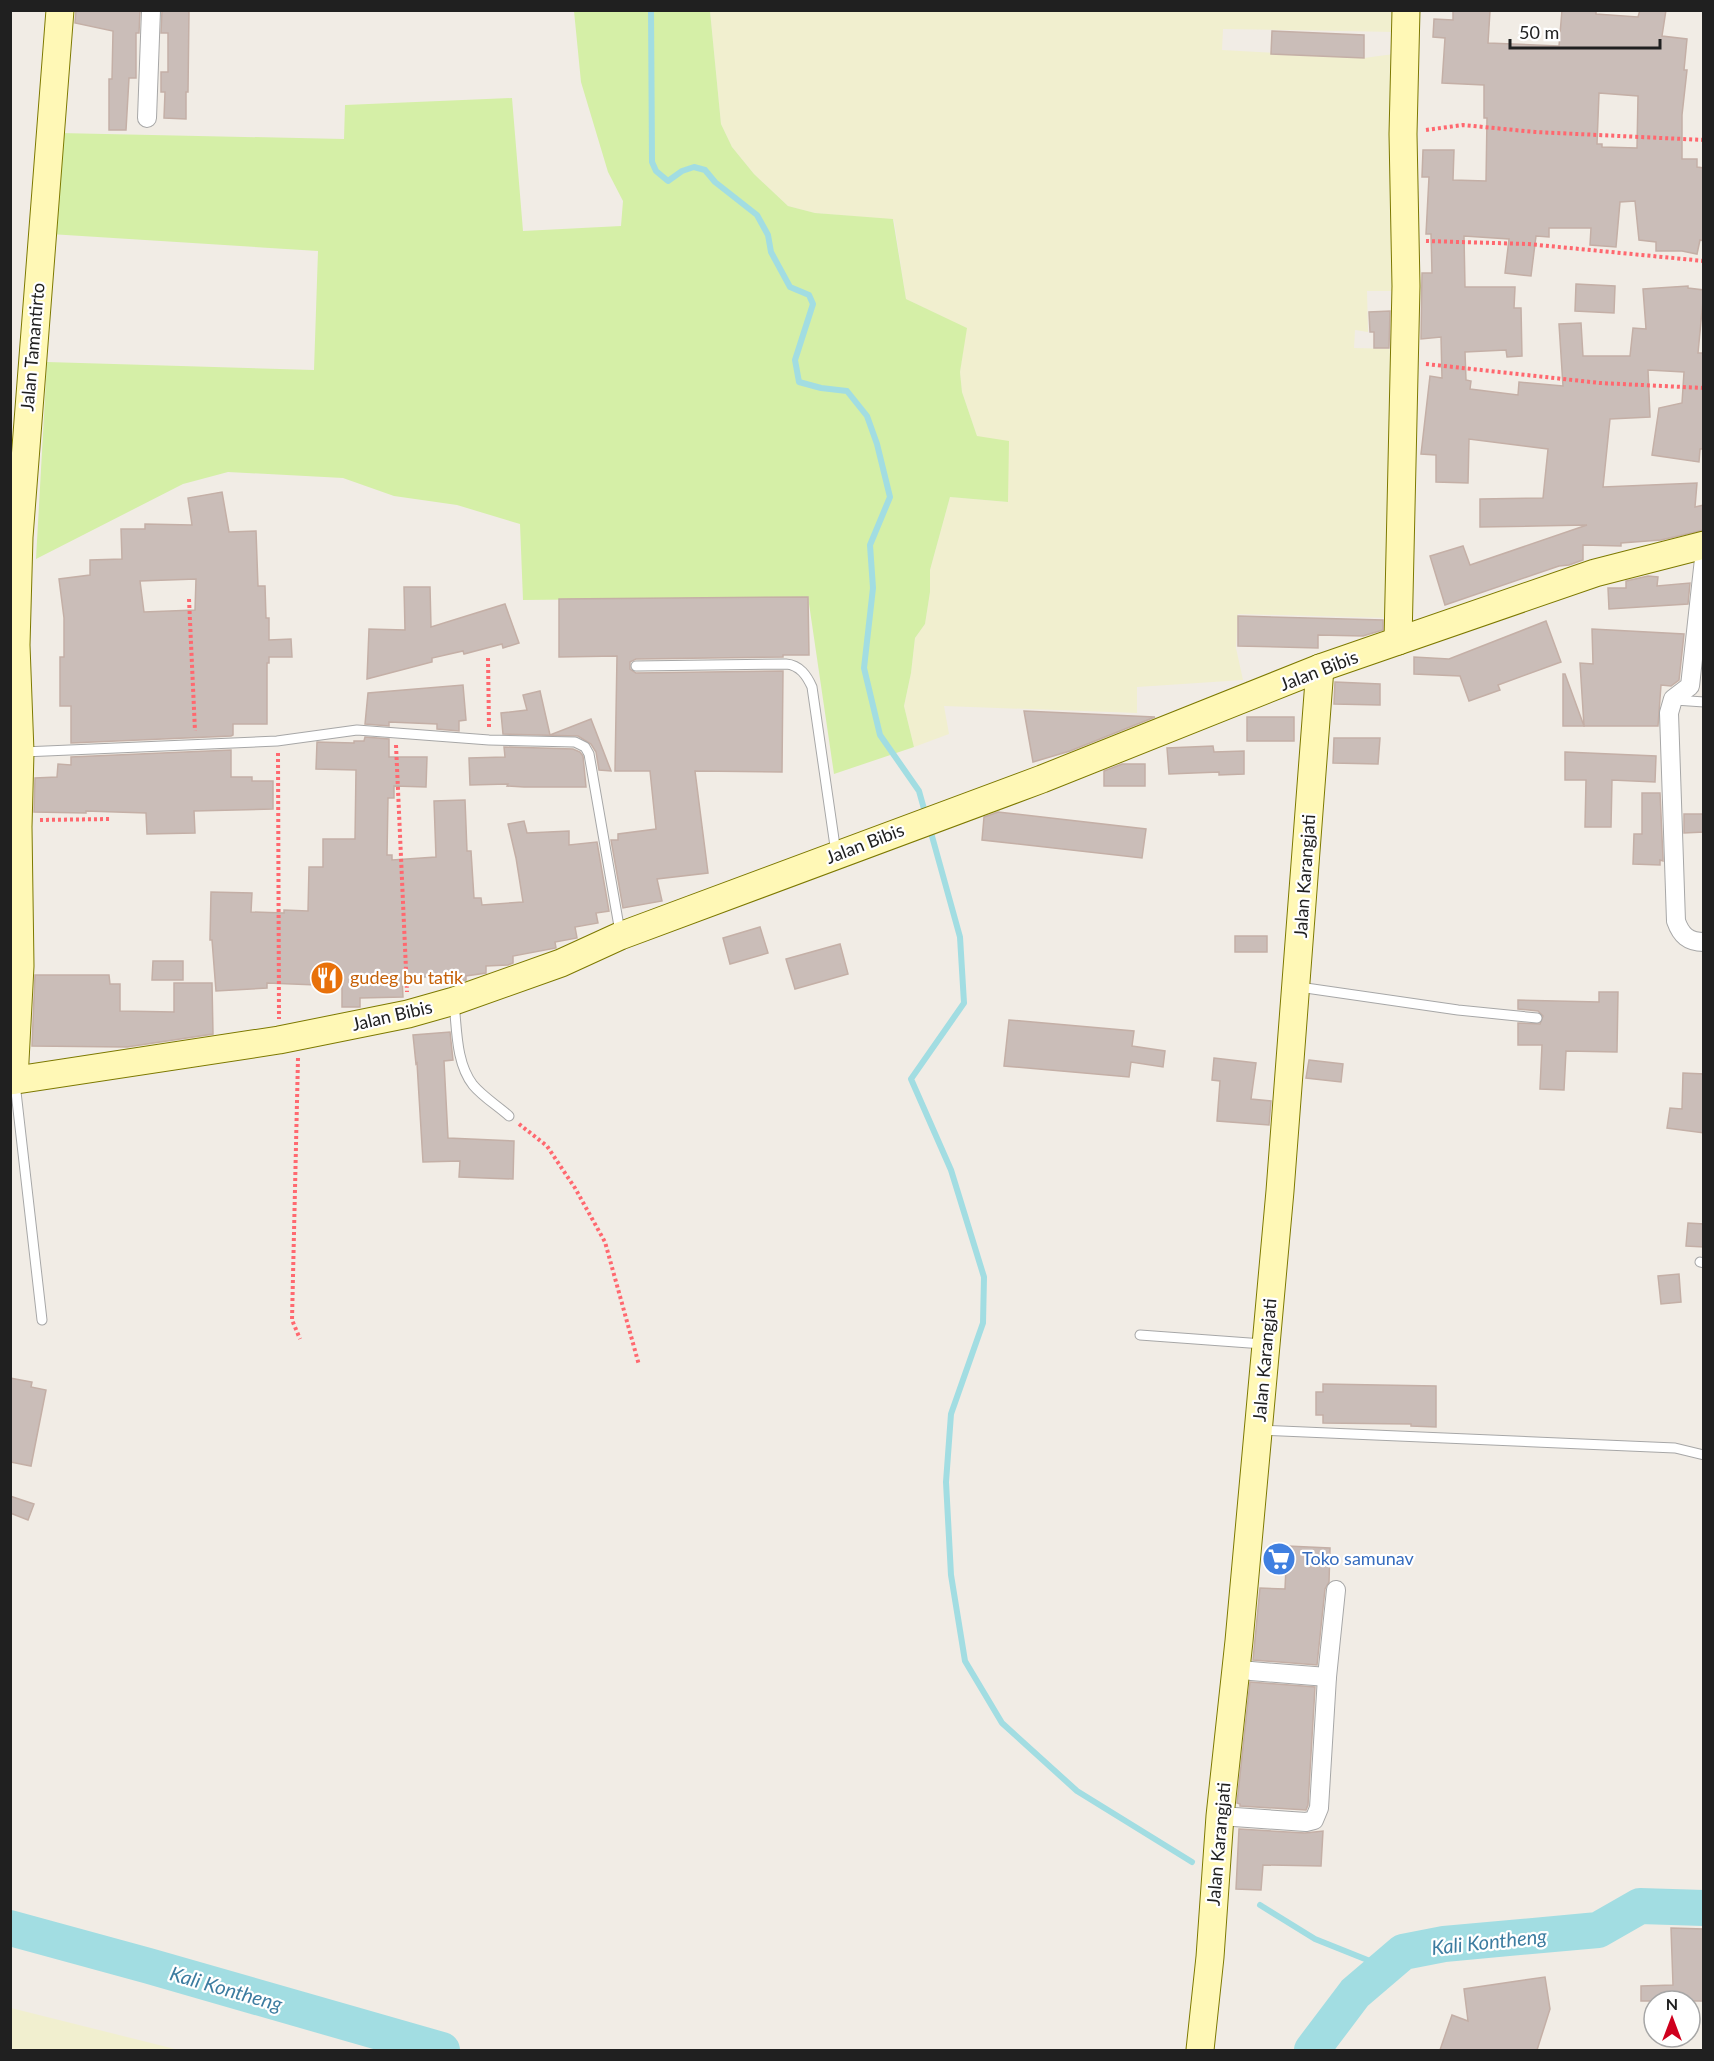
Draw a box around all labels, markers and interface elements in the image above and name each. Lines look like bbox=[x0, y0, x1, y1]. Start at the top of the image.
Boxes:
scale bar bbox=[1510, 12, 1660, 50]
text: 50 m bbox=[1519, 21, 1559, 43]
street label: Jalan Tamantirto bbox=[15, 282, 49, 412]
street label: Jalan Bibis bbox=[1276, 645, 1361, 695]
street label: Jalan Karangjati bbox=[1289, 813, 1319, 938]
street label: Jalan Bibis bbox=[822, 818, 907, 868]
restaurant icon: gudeg bu tatik bbox=[309, 960, 345, 996]
place label: gudeg bu tatik bbox=[350, 966, 464, 988]
street label: Jalan Bibis bbox=[349, 995, 434, 1035]
street label: Jalan Karangjati bbox=[1248, 1297, 1280, 1423]
supermarket icon: Toko samunav bbox=[1261, 1541, 1297, 1577]
place label: Toko samunav bbox=[1302, 1547, 1414, 1569]
street label: Jalan Karangjati bbox=[1202, 1781, 1234, 1907]
water label: Kali Kontheng bbox=[1430, 1923, 1548, 1959]
water label: Kali Kontheng bbox=[167, 1961, 286, 2016]
north arrow bbox=[1642, 1989, 1702, 2049]
text: N bbox=[1666, 1994, 1678, 2013]

